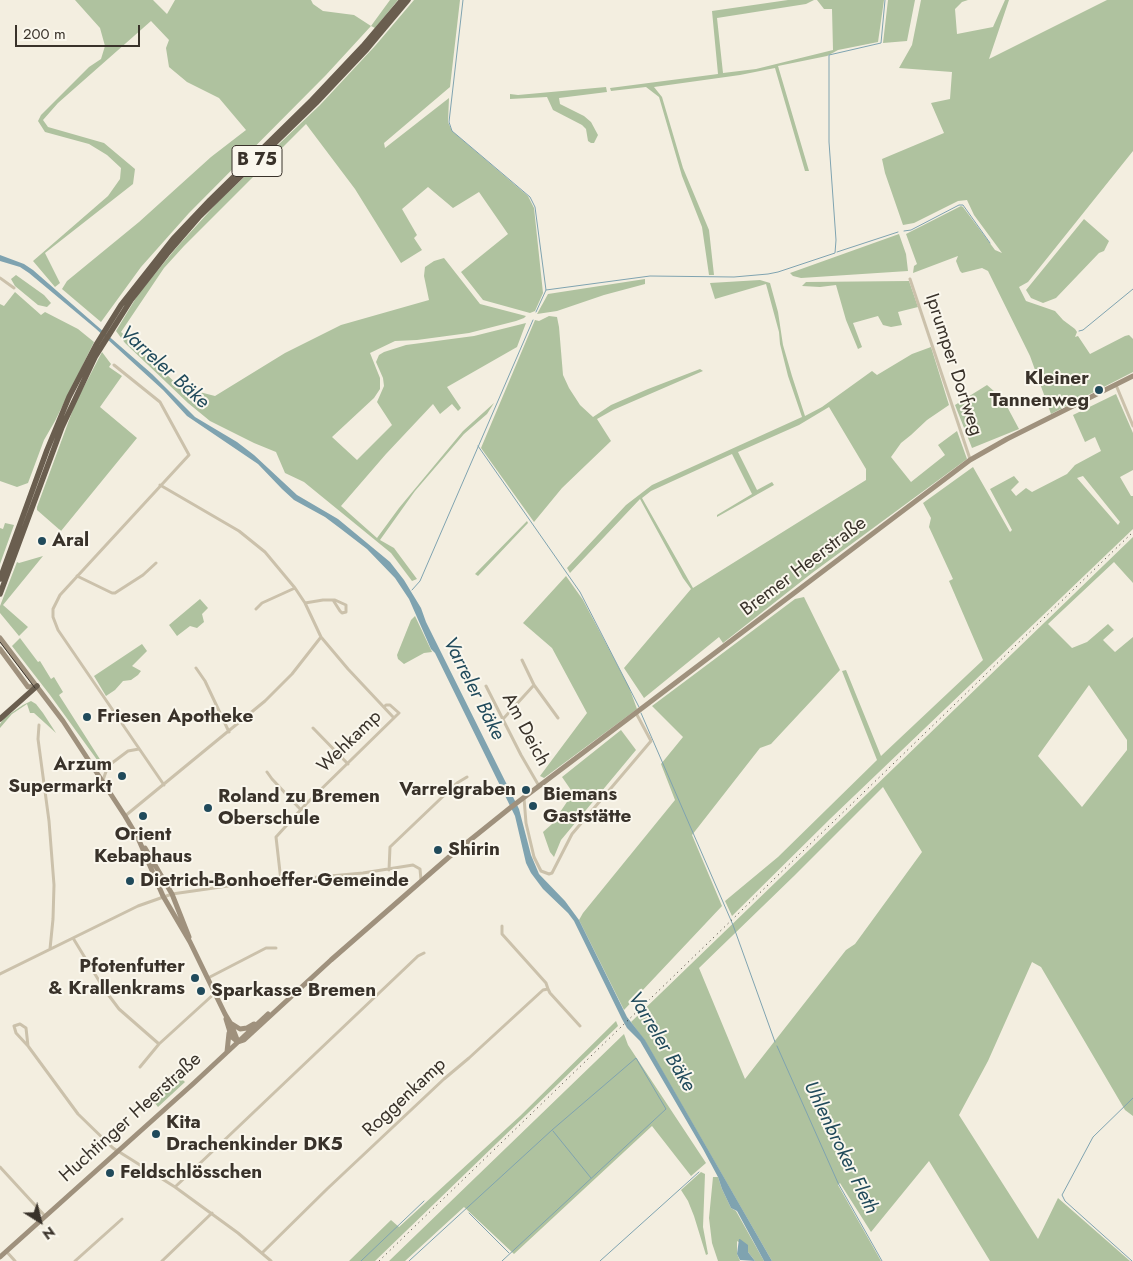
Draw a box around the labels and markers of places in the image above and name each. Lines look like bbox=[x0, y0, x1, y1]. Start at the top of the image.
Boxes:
place label: Kleiner Tannenweg bbox=[990, 368, 1089, 412]
marker: Kleiner Tannenweg bbox=[1093, 384, 1105, 396]
place label: Aral bbox=[52, 530, 89, 552]
marker: Aral bbox=[36, 535, 48, 547]
place label: Friesen Apotheke bbox=[97, 706, 253, 728]
marker: Friesen Apotheke bbox=[81, 711, 93, 723]
place label: Arzum Supermarkt bbox=[8, 754, 112, 798]
marker: Arzum Supermarkt bbox=[116, 770, 128, 782]
place label: Varrelgraben bbox=[399, 779, 516, 801]
marker: Varrelgraben bbox=[520, 784, 532, 796]
place label: Biemans Gaststätte bbox=[543, 784, 631, 828]
place label: Roland zu Bremen Oberschule bbox=[218, 786, 380, 830]
marker: Biemans Gaststätte bbox=[527, 800, 539, 812]
marker: Roland zu Bremen Oberschule bbox=[202, 802, 214, 814]
marker: Orient Kebaphaus bbox=[137, 810, 149, 822]
place label: Orient Kebaphaus bbox=[94, 824, 192, 868]
place label: Shirin bbox=[448, 839, 500, 861]
marker: Shirin bbox=[432, 844, 444, 856]
place label: Dietrich-Bonhoeffer-Gemeinde bbox=[140, 870, 409, 892]
marker: Dietrich-Bonhoeffer-Gemeinde bbox=[124, 875, 136, 887]
place label: Pfotenfutter & Krallenkrams bbox=[48, 956, 185, 1000]
marker: Pfotenfutter & Krallenkrams bbox=[189, 972, 201, 984]
place label: Sparkasse Bremen bbox=[211, 980, 376, 1002]
marker: Sparkasse Bremen bbox=[195, 985, 207, 997]
place label: Kita Drachenkinder DK5 bbox=[166, 1112, 343, 1156]
marker: Kita Drachenkinder DK5 bbox=[150, 1128, 162, 1140]
place label: Feldschlösschen bbox=[120, 1162, 262, 1184]
marker: Feldschlösschen bbox=[104, 1167, 116, 1179]

